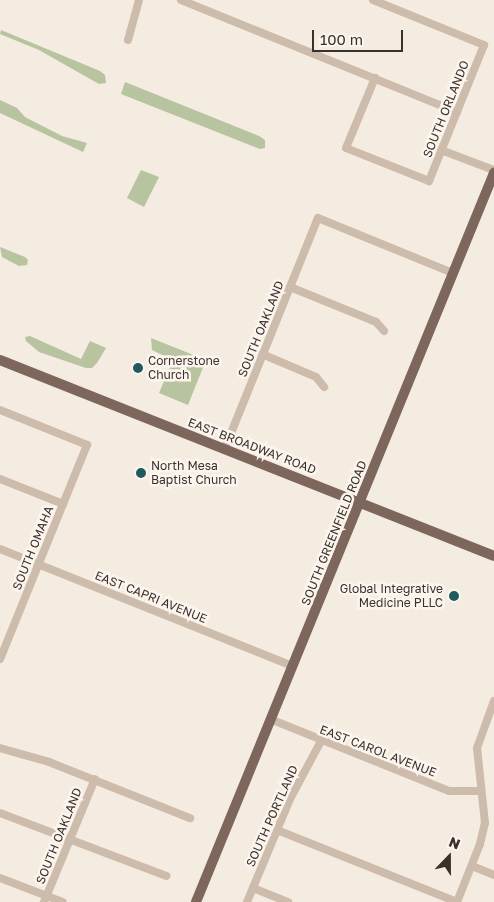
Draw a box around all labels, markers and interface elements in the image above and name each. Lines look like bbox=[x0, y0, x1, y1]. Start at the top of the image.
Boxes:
scale bar bbox=[314, 20, 405, 52]
text: 100 m bbox=[320, 30, 363, 48]
street label: SOUTH ORLANDO bbox=[420, 58, 472, 160]
street label: SOUTH OAKLAND bbox=[235, 279, 287, 379]
place label: Cornerstone Church bbox=[148, 354, 220, 382]
marker: Cornerstone Church bbox=[132, 362, 144, 374]
street label: EAST BROADWAY ROAD bbox=[186, 415, 318, 477]
street label: SOUTH GREENFIELD ROAD bbox=[298, 458, 370, 608]
place label: North Mesa Baptist Church bbox=[151, 459, 237, 487]
marker: North Mesa Baptist Church bbox=[135, 467, 147, 479]
street label: SOUTH OMAHA bbox=[10, 504, 56, 592]
street label: EAST CAPRI AVENUE bbox=[93, 568, 209, 626]
place label: Global Integrative Medicine PLLC bbox=[340, 582, 443, 610]
marker: Global Integrative Medicine PLLC bbox=[447, 589, 461, 603]
street label: EAST CAROL AVENUE bbox=[318, 722, 438, 780]
street label: SOUTH PORTLAND bbox=[243, 763, 301, 869]
street label: SOUTH OAKLAND bbox=[33, 786, 85, 886]
north arrow bbox=[424, 832, 474, 882]
text: N bbox=[447, 833, 463, 852]

